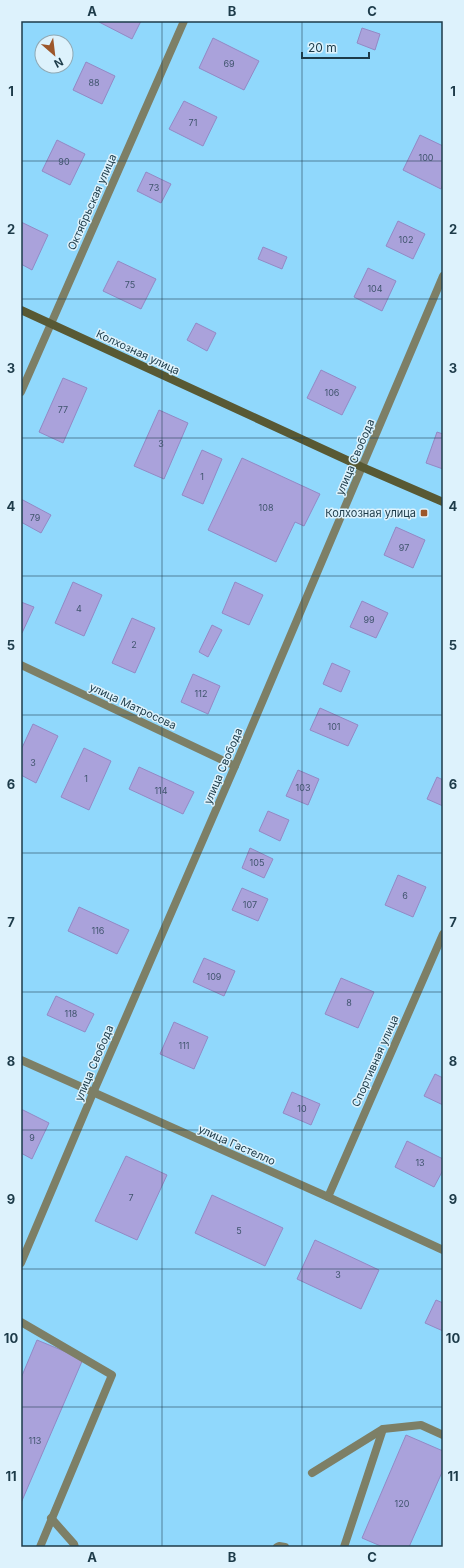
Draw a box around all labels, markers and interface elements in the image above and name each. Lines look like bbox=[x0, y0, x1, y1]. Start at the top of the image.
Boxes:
text: A bbox=[87, 3, 97, 19]
text: B bbox=[228, 3, 237, 19]
text: C bbox=[367, 3, 377, 19]
north arrow bbox=[34, 34, 74, 74]
scale bar bbox=[302, 34, 369, 60]
text: 20 m bbox=[308, 40, 337, 55]
text: N bbox=[52, 55, 66, 71]
house number: 69 bbox=[223, 58, 235, 69]
house number: 88 bbox=[88, 77, 100, 88]
text: 1 bbox=[8, 83, 14, 99]
text: 1 bbox=[450, 83, 456, 99]
house number: 71 bbox=[189, 117, 197, 128]
street label: Октябрьская улица bbox=[64, 152, 120, 252]
house number: 100 bbox=[418, 152, 434, 163]
house number: 90 bbox=[58, 156, 70, 167]
house number: 73 bbox=[149, 182, 160, 193]
text: 2 bbox=[7, 221, 15, 237]
text: 2 bbox=[449, 221, 457, 237]
house number: 102 bbox=[399, 234, 413, 245]
house number: 75 bbox=[125, 279, 135, 290]
house number: 104 bbox=[367, 283, 383, 294]
street label: Колхозная улица bbox=[94, 326, 182, 378]
text: 3 bbox=[7, 360, 15, 376]
text: 3 bbox=[449, 360, 457, 376]
house number: 106 bbox=[325, 387, 340, 398]
house number: 77 bbox=[58, 404, 68, 415]
street label: улица Свобода bbox=[333, 417, 377, 497]
house number: 3 bbox=[158, 438, 164, 449]
house number: 1 bbox=[200, 471, 204, 482]
text: 4 bbox=[7, 498, 16, 514]
text: 4 bbox=[449, 498, 458, 514]
house number: 108 bbox=[259, 502, 274, 513]
place label: Колхозная улица bbox=[325, 506, 416, 520]
marker: Колхозная улица bbox=[419, 508, 429, 518]
house number: 79 bbox=[30, 512, 41, 523]
house number: 97 bbox=[399, 542, 409, 553]
house number: 4 bbox=[76, 603, 82, 614]
house number: 99 bbox=[363, 614, 375, 625]
text: 5 bbox=[7, 637, 15, 653]
text: 5 bbox=[449, 637, 457, 653]
house number: 2 bbox=[131, 639, 137, 650]
street label: улица Матросова bbox=[87, 680, 179, 732]
house number: 112 bbox=[195, 688, 207, 699]
house number: 101 bbox=[328, 721, 341, 732]
street label: улица Свобода bbox=[201, 726, 245, 806]
house number: 3 bbox=[30, 757, 36, 768]
house number: 1 bbox=[84, 773, 88, 784]
text: 6 bbox=[7, 776, 15, 792]
text: 6 bbox=[449, 776, 457, 792]
house number: 103 bbox=[296, 782, 311, 793]
house number: 114 bbox=[154, 785, 168, 796]
house number: 105 bbox=[250, 857, 264, 868]
house number: 6 bbox=[402, 890, 408, 901]
house number: 107 bbox=[243, 899, 257, 910]
text: 7 bbox=[7, 914, 15, 930]
text: 7 bbox=[449, 914, 457, 930]
house number: 116 bbox=[92, 925, 105, 936]
house number: 109 bbox=[207, 971, 222, 982]
house number: 8 bbox=[346, 997, 352, 1008]
house number: 118 bbox=[65, 1008, 78, 1019]
street label: Спортивная улица bbox=[348, 1013, 402, 1109]
street label: улица Свобода bbox=[72, 1023, 116, 1103]
house number: 111 bbox=[179, 1040, 189, 1051]
text: 8 bbox=[7, 1053, 15, 1069]
text: 8 bbox=[449, 1053, 457, 1069]
house number: 10 bbox=[297, 1103, 307, 1114]
street label: улица Гастелло bbox=[196, 1122, 278, 1168]
house number: 9 bbox=[29, 1132, 35, 1143]
house number: 13 bbox=[415, 1157, 425, 1168]
text: 9 bbox=[7, 1191, 15, 1207]
text: 9 bbox=[449, 1191, 457, 1207]
house number: 7 bbox=[128, 1192, 134, 1203]
house number: 5 bbox=[236, 1225, 242, 1236]
house number: 3 bbox=[335, 1269, 341, 1280]
text: 10 bbox=[4, 1330, 18, 1346]
text: 10 bbox=[446, 1330, 460, 1346]
house number: 113 bbox=[29, 1435, 42, 1446]
text: 11 bbox=[5, 1468, 17, 1484]
text: 11 bbox=[447, 1468, 459, 1484]
house number: 120 bbox=[395, 1498, 410, 1509]
text: A bbox=[87, 1549, 97, 1565]
text: B bbox=[228, 1549, 237, 1565]
text: C bbox=[367, 1549, 377, 1565]

